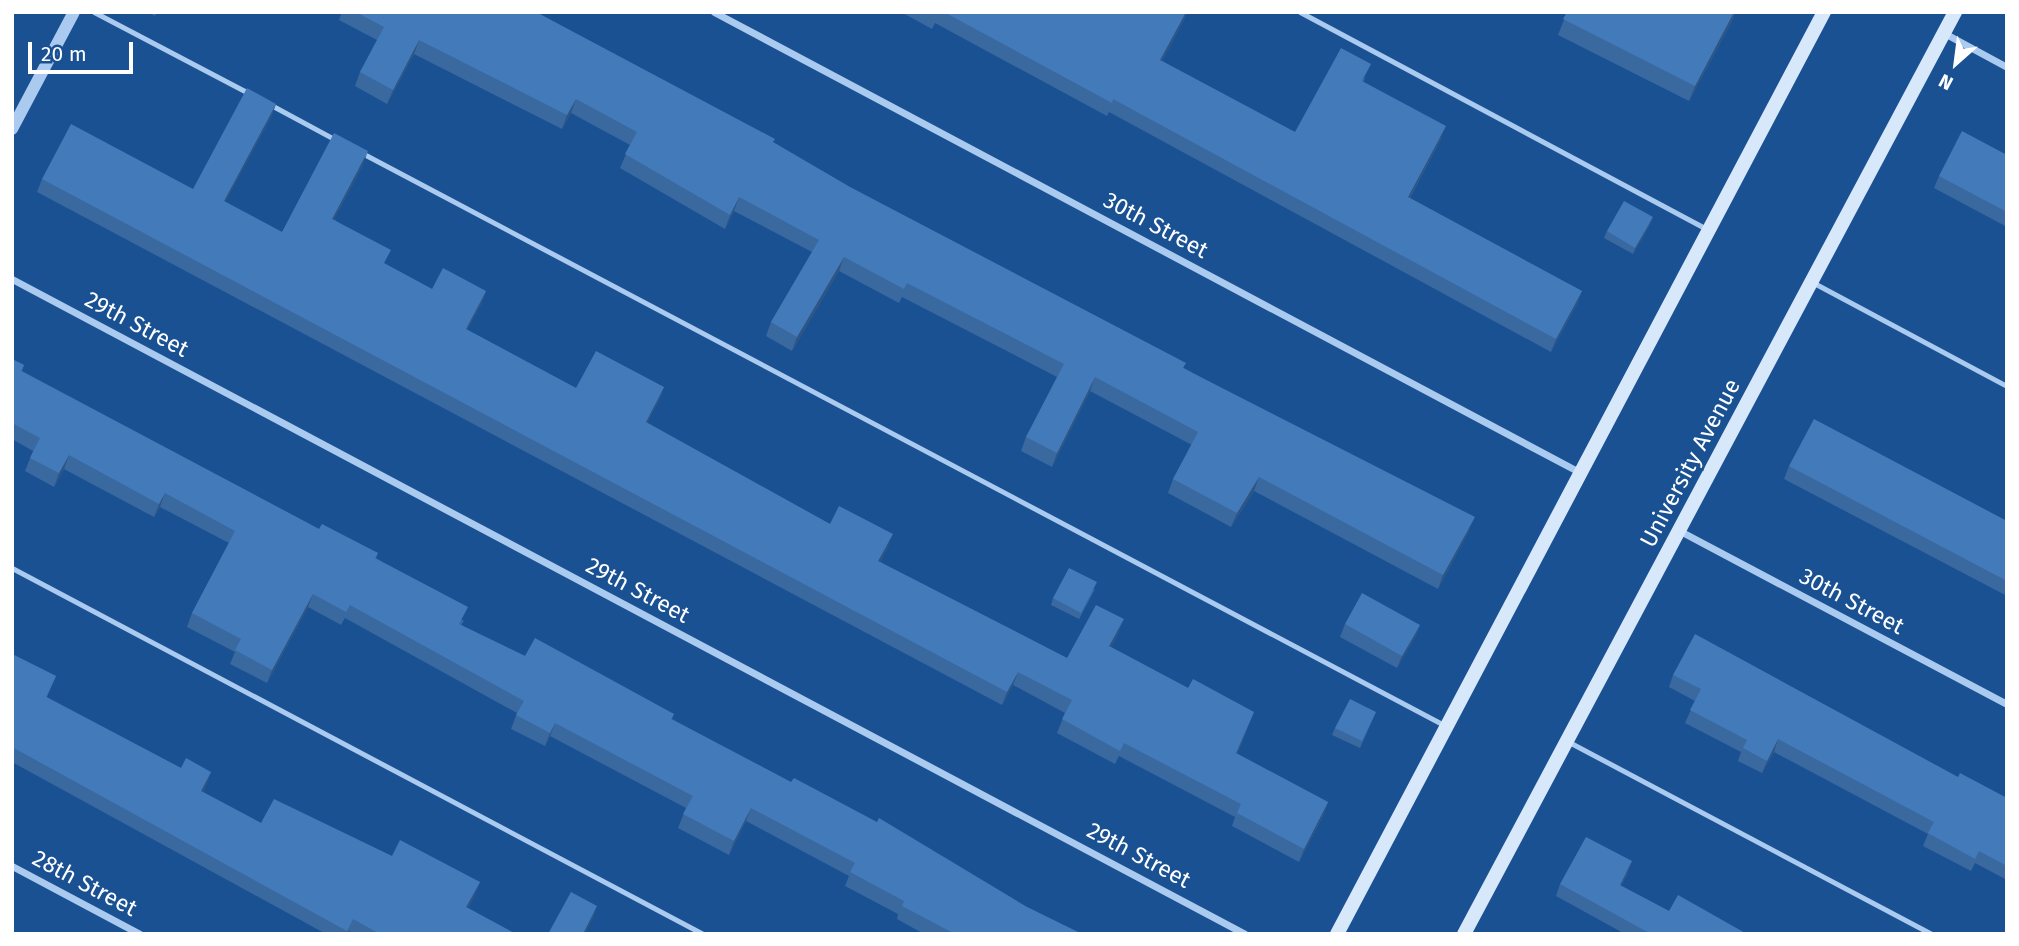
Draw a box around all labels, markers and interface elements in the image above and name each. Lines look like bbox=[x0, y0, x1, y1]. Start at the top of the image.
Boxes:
scale bar bbox=[32, 28, 136, 72]
north arrow bbox=[1921, 28, 1991, 98]
text: 20 m bbox=[41, 41, 87, 67]
text: N bbox=[1935, 69, 1957, 95]
street label: 30th Street bbox=[1099, 186, 1213, 264]
street label: 29th Street bbox=[80, 285, 194, 363]
street label: University Avenue bbox=[1634, 374, 1746, 552]
street label: 29th Street bbox=[581, 551, 695, 629]
street label: 30th Street bbox=[1795, 562, 1909, 640]
street label: 29th Street bbox=[1082, 816, 1196, 894]
street label: 28th Street bbox=[28, 844, 142, 922]

